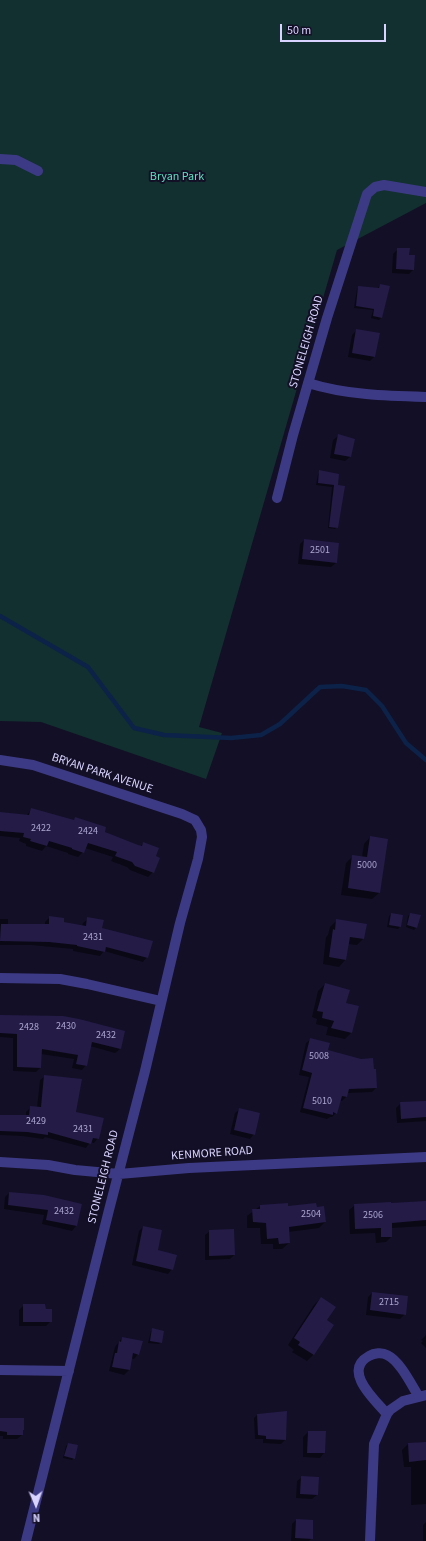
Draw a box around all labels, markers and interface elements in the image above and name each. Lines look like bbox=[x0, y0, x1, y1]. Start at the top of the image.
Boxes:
scale bar bbox=[282, 16, 388, 42]
text: 50 m bbox=[287, 22, 311, 39]
park label: Bryan Park bbox=[150, 170, 204, 184]
street label: STONELEIGH ROAD bbox=[287, 294, 327, 390]
house number: 2501 bbox=[310, 545, 330, 557]
street label: BRYAN PARK AVENUE bbox=[50, 751, 154, 797]
house number: 2422 bbox=[31, 823, 51, 835]
house number: 2424 bbox=[78, 826, 98, 838]
house number: 5000 bbox=[357, 860, 377, 872]
house number: 2431 bbox=[83, 932, 103, 944]
house number: 2430 bbox=[56, 1021, 76, 1033]
house number: 2428 bbox=[19, 1022, 39, 1034]
house number: 2432 bbox=[96, 1030, 116, 1042]
house number: 5008 bbox=[309, 1051, 329, 1063]
house number: 5010 bbox=[312, 1096, 332, 1108]
house number: 2429 bbox=[26, 1116, 46, 1128]
house number: 2431 bbox=[73, 1124, 93, 1136]
street label: STONELEIGH ROAD bbox=[85, 1129, 123, 1225]
street label: KENMORE ROAD bbox=[171, 1144, 253, 1164]
house number: 2432 bbox=[54, 1206, 74, 1218]
house number: 2504 bbox=[301, 1209, 321, 1221]
house number: 2506 bbox=[363, 1210, 383, 1222]
house number: 2715 bbox=[379, 1297, 399, 1309]
north arrow bbox=[16, 1485, 56, 1525]
text: N bbox=[33, 1510, 40, 1525]

